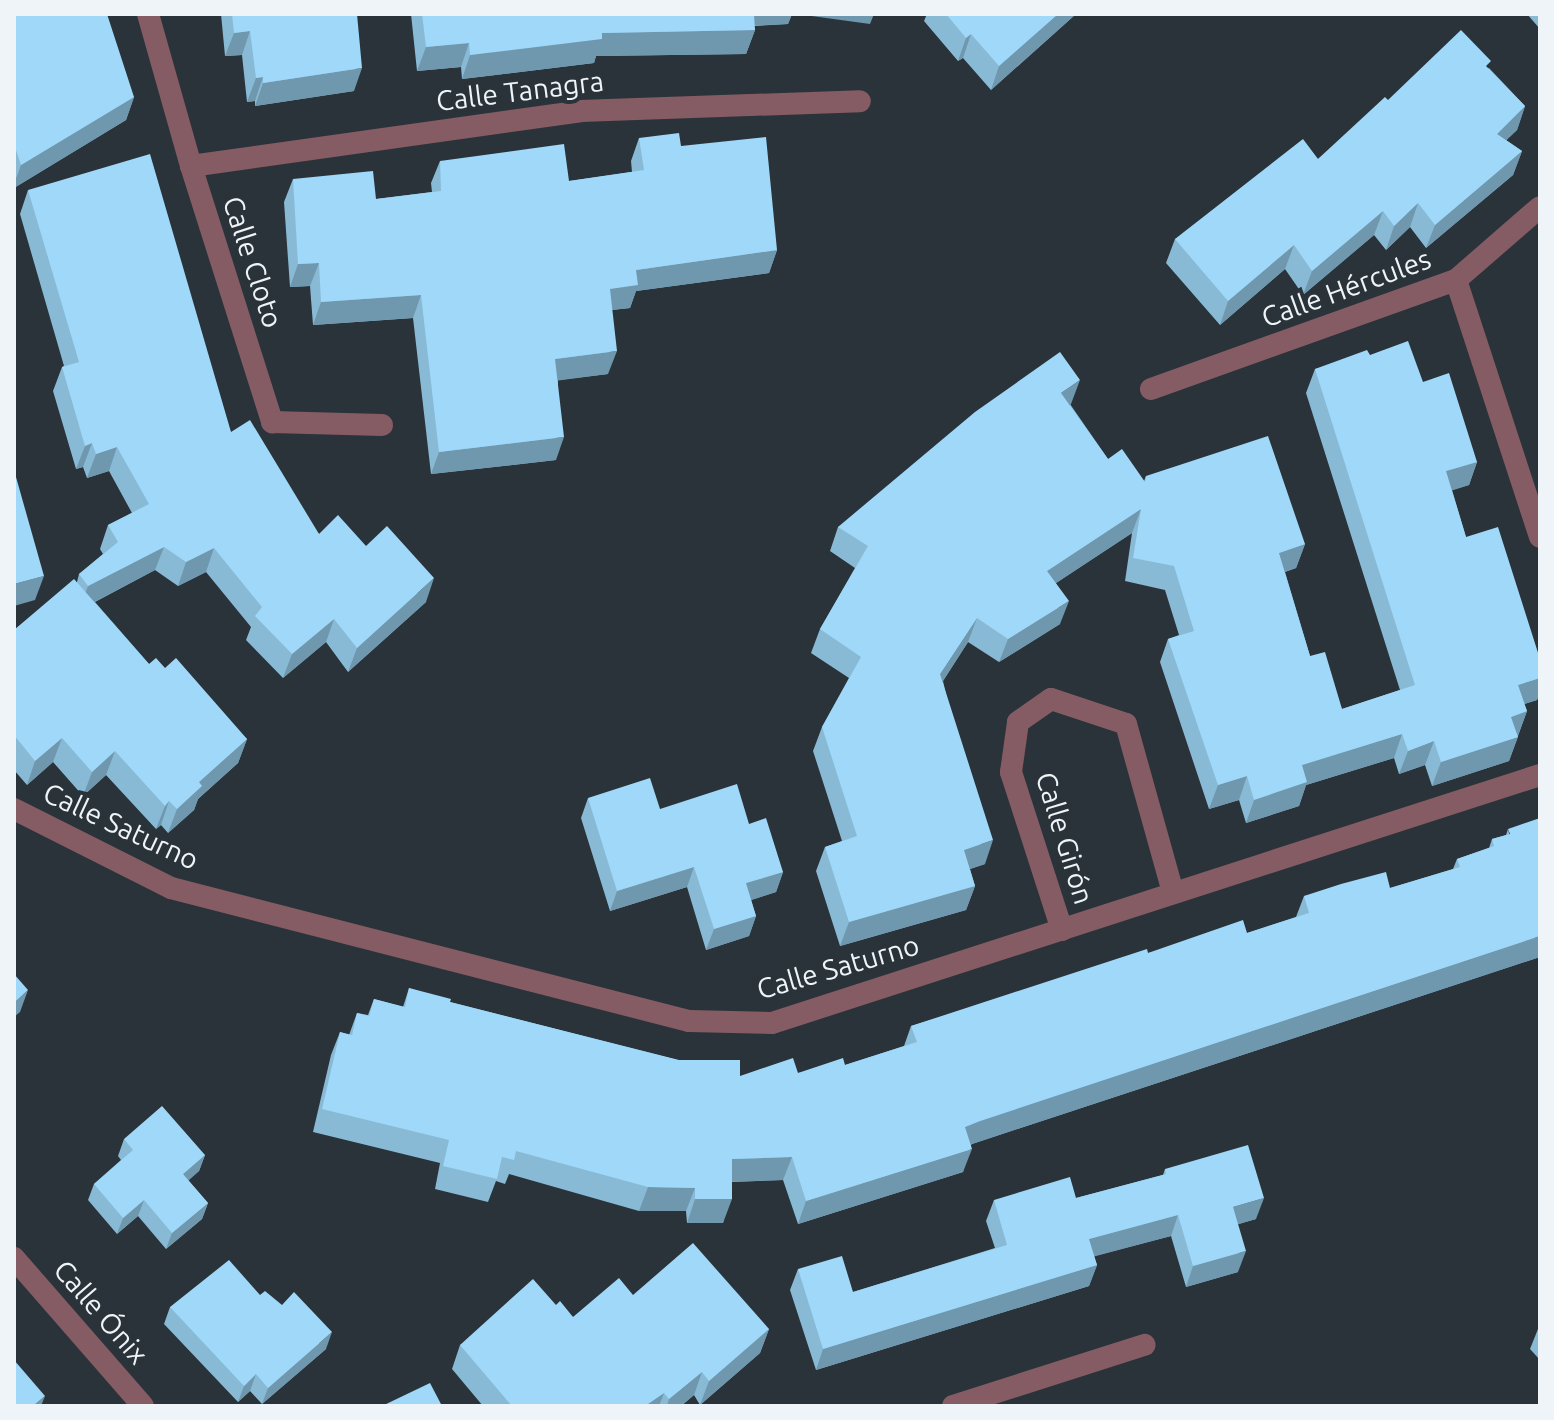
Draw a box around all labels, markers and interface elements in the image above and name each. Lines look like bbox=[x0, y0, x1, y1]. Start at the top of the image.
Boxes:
street label: Calle Tanagra bbox=[434, 64, 606, 118]
street label: Calle Cloto bbox=[216, 192, 290, 332]
street label: Calle Hércules bbox=[1257, 242, 1435, 334]
street label: Calle Girón bbox=[1029, 768, 1101, 908]
street label: Calle Saturno bbox=[38, 775, 204, 877]
street label: Calle Saturno bbox=[753, 928, 923, 1006]
street label: Calle Ónix bbox=[47, 1253, 155, 1371]

